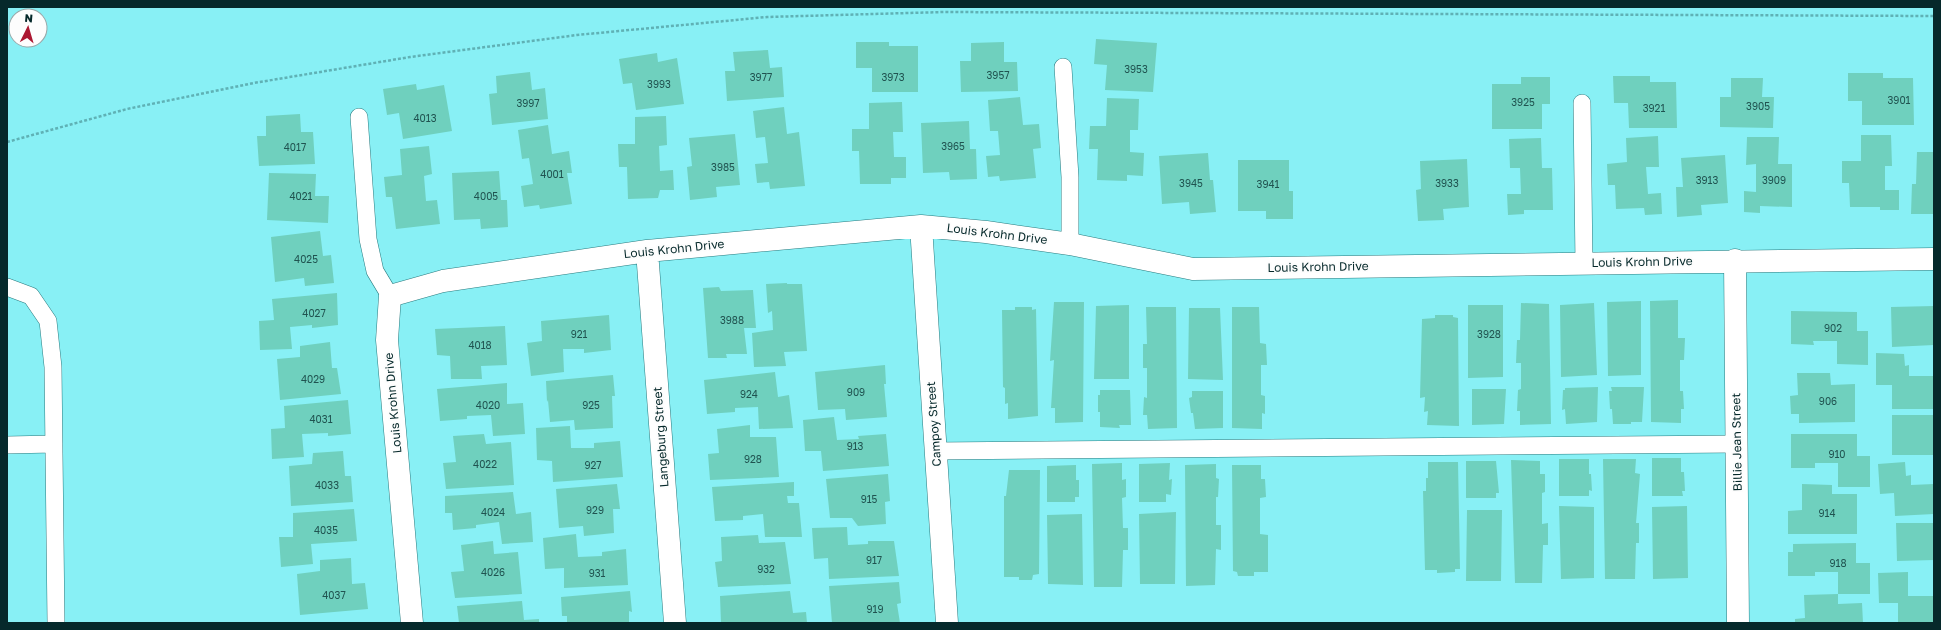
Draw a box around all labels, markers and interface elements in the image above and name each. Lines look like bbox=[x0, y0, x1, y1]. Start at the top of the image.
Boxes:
north arrow bbox=[8, 8, 48, 48]
text: N bbox=[24, 11, 34, 24]
house number: 3953 bbox=[1124, 63, 1148, 75]
house number: 3957 bbox=[987, 69, 1010, 81]
house number: 3977 bbox=[750, 71, 772, 83]
house number: 3973 bbox=[881, 71, 905, 83]
house number: 3993 bbox=[647, 78, 671, 90]
house number: 3901 bbox=[1888, 94, 1911, 106]
house number: 3925 bbox=[1511, 96, 1535, 108]
house number: 3997 bbox=[516, 97, 540, 109]
house number: 3905 bbox=[1746, 100, 1770, 112]
house number: 3921 bbox=[1643, 102, 1665, 114]
house number: 4013 bbox=[414, 112, 437, 124]
house number: 3965 bbox=[941, 140, 965, 152]
house number: 4017 bbox=[284, 141, 306, 153]
house number: 3985 bbox=[711, 161, 735, 173]
house number: 4001 bbox=[540, 168, 564, 180]
house number: 3913 bbox=[1696, 174, 1718, 186]
house number: 3909 bbox=[1762, 174, 1786, 186]
house number: 3945 bbox=[1179, 177, 1203, 189]
house number: 3933 bbox=[1435, 177, 1459, 189]
house number: 3941 bbox=[1257, 178, 1280, 190]
house number: 4021 bbox=[290, 190, 313, 202]
house number: 4005 bbox=[474, 190, 498, 202]
street label: Louis Krohn Drive bbox=[946, 220, 1048, 247]
street label: Louis Krohn Drive bbox=[623, 236, 725, 261]
house number: 4025 bbox=[294, 253, 318, 265]
street label: Louis Krohn Drive bbox=[1591, 253, 1693, 270]
street label: Louis Krohn Drive bbox=[1267, 258, 1369, 275]
house number: 4027 bbox=[302, 307, 326, 319]
house number: 3988 bbox=[720, 314, 744, 326]
house number: 902 bbox=[1824, 322, 1842, 334]
house number: 921 bbox=[571, 328, 587, 340]
house number: 3928 bbox=[1477, 328, 1501, 340]
house number: 4018 bbox=[468, 339, 492, 351]
street label: Louis Krohn Drive bbox=[381, 352, 404, 454]
house number: 4029 bbox=[301, 373, 325, 385]
street label: Campoy Street bbox=[923, 381, 944, 467]
street label: Langeburg Street bbox=[649, 386, 671, 488]
house number: 909 bbox=[847, 386, 865, 398]
house number: 924 bbox=[740, 388, 758, 400]
street label: Billie Jean Street bbox=[1728, 392, 1745, 491]
house number: 906 bbox=[1819, 395, 1837, 407]
house number: 4020 bbox=[476, 399, 500, 411]
house number: 925 bbox=[582, 399, 600, 411]
house number: 4031 bbox=[310, 413, 333, 425]
house number: 913 bbox=[847, 440, 864, 452]
house number: 910 bbox=[1828, 448, 1846, 460]
house number: 928 bbox=[744, 453, 762, 465]
house number: 4022 bbox=[473, 458, 497, 470]
house number: 927 bbox=[584, 459, 602, 471]
house number: 4033 bbox=[315, 479, 339, 491]
house number: 915 bbox=[861, 493, 878, 505]
house number: 929 bbox=[586, 504, 604, 516]
house number: 4024 bbox=[481, 506, 505, 518]
house number: 914 bbox=[1819, 507, 1836, 519]
house number: 4035 bbox=[314, 524, 338, 536]
house number: 917 bbox=[866, 554, 882, 566]
house number: 918 bbox=[1830, 557, 1847, 569]
house number: 932 bbox=[757, 563, 775, 575]
house number: 4026 bbox=[481, 566, 505, 578]
house number: 931 bbox=[589, 567, 606, 579]
house number: 4037 bbox=[322, 589, 346, 601]
house number: 919 bbox=[867, 603, 883, 615]

